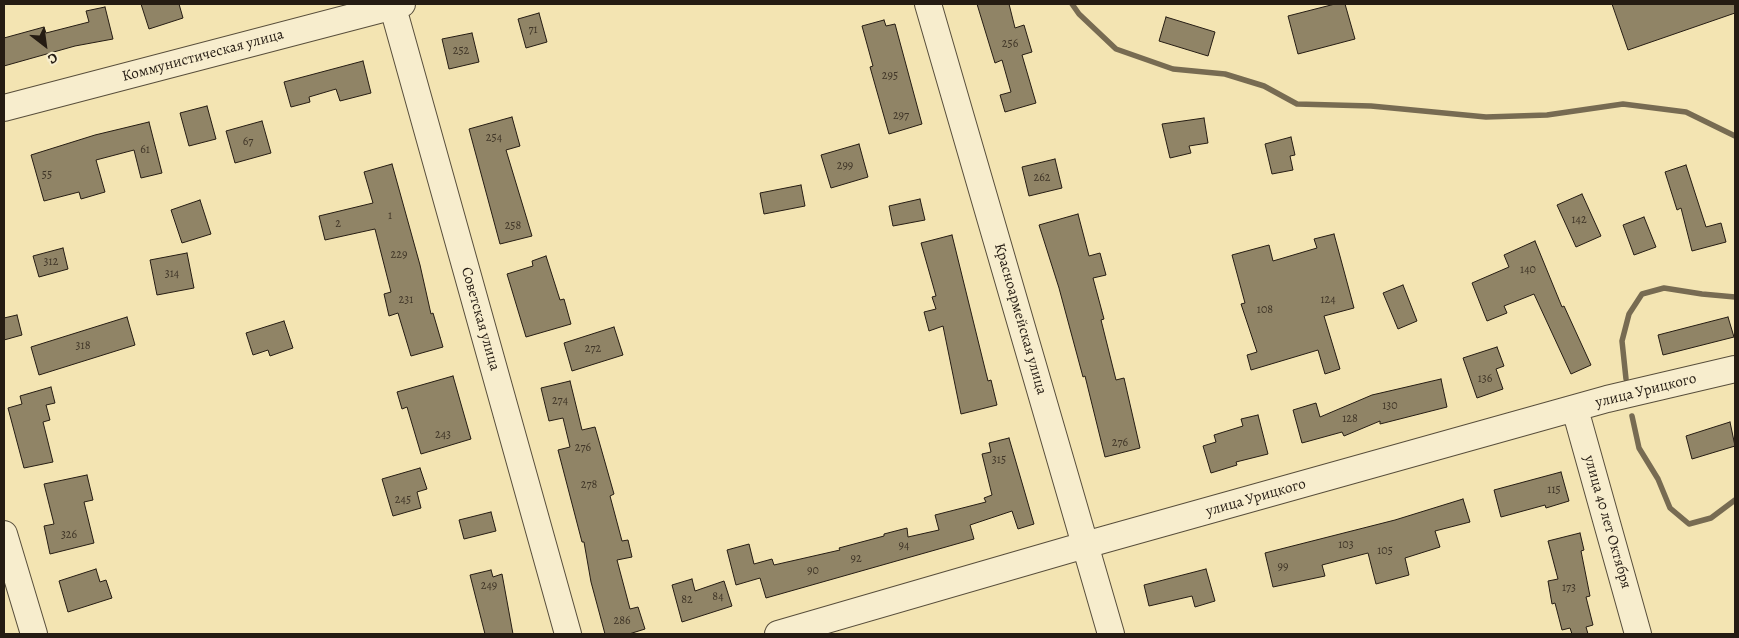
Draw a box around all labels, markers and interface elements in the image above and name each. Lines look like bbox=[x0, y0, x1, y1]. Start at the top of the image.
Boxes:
north arrow bbox=[20, 20, 70, 70]
house number: 71 bbox=[528, 23, 538, 37]
street label: Коммунистическая улица bbox=[120, 26, 286, 86]
house number: 256 bbox=[1002, 37, 1018, 51]
house number: 252 bbox=[453, 44, 469, 58]
text: С bbox=[44, 48, 61, 69]
house number: 295 bbox=[882, 69, 898, 83]
house number: 297 bbox=[893, 109, 909, 123]
house number: 254 bbox=[486, 131, 502, 145]
house number: 67 bbox=[243, 135, 253, 149]
house number: 61 bbox=[140, 143, 150, 157]
house number: 299 bbox=[837, 159, 853, 173]
house number: 55 bbox=[42, 168, 52, 182]
house number: 262 bbox=[1034, 171, 1050, 185]
house number: 1 bbox=[388, 209, 392, 223]
house number: 142 bbox=[1571, 213, 1587, 227]
house number: 2 bbox=[335, 217, 341, 231]
house number: 258 bbox=[505, 219, 521, 233]
street label: Красноармейская улица bbox=[990, 241, 1050, 397]
house number: 229 bbox=[391, 248, 407, 262]
house number: 312 bbox=[44, 255, 58, 269]
house number: 140 bbox=[1520, 263, 1536, 277]
street label: Советская улица bbox=[457, 265, 503, 373]
house number: 314 bbox=[165, 267, 179, 281]
house number: 231 bbox=[399, 293, 413, 307]
house number: 124 bbox=[1320, 293, 1336, 307]
house number: 108 bbox=[1257, 303, 1273, 317]
house number: 318 bbox=[76, 339, 90, 353]
house number: 272 bbox=[585, 342, 601, 356]
street label: улица Урицкого bbox=[1594, 370, 1698, 412]
house number: 136 bbox=[1478, 372, 1492, 386]
house number: 274 bbox=[552, 394, 568, 408]
house number: 130 bbox=[1382, 399, 1398, 413]
house number: 128 bbox=[1342, 412, 1358, 426]
house number: 243 bbox=[435, 428, 451, 442]
house number: 276 bbox=[1112, 436, 1128, 450]
house number: 276 bbox=[575, 441, 591, 455]
house number: 315 bbox=[992, 453, 1006, 467]
street label: улица 40 лет Октября bbox=[1579, 453, 1635, 591]
street label: улица Урицкого bbox=[1204, 475, 1308, 521]
house number: 278 bbox=[581, 478, 597, 492]
house number: 115 bbox=[1547, 483, 1561, 497]
house number: 245 bbox=[395, 493, 411, 507]
house number: 326 bbox=[61, 528, 77, 542]
house number: 103 bbox=[1338, 538, 1354, 552]
house number: 94 bbox=[899, 539, 909, 553]
house number: 105 bbox=[1377, 544, 1393, 558]
house number: 92 bbox=[850, 552, 862, 566]
house number: 99 bbox=[1278, 560, 1288, 574]
house number: 90 bbox=[807, 564, 819, 578]
house number: 249 bbox=[481, 579, 497, 593]
house number: 173 bbox=[1562, 581, 1576, 595]
house number: 84 bbox=[712, 590, 724, 604]
house number: 82 bbox=[681, 593, 693, 607]
house number: 286 bbox=[613, 614, 631, 628]

